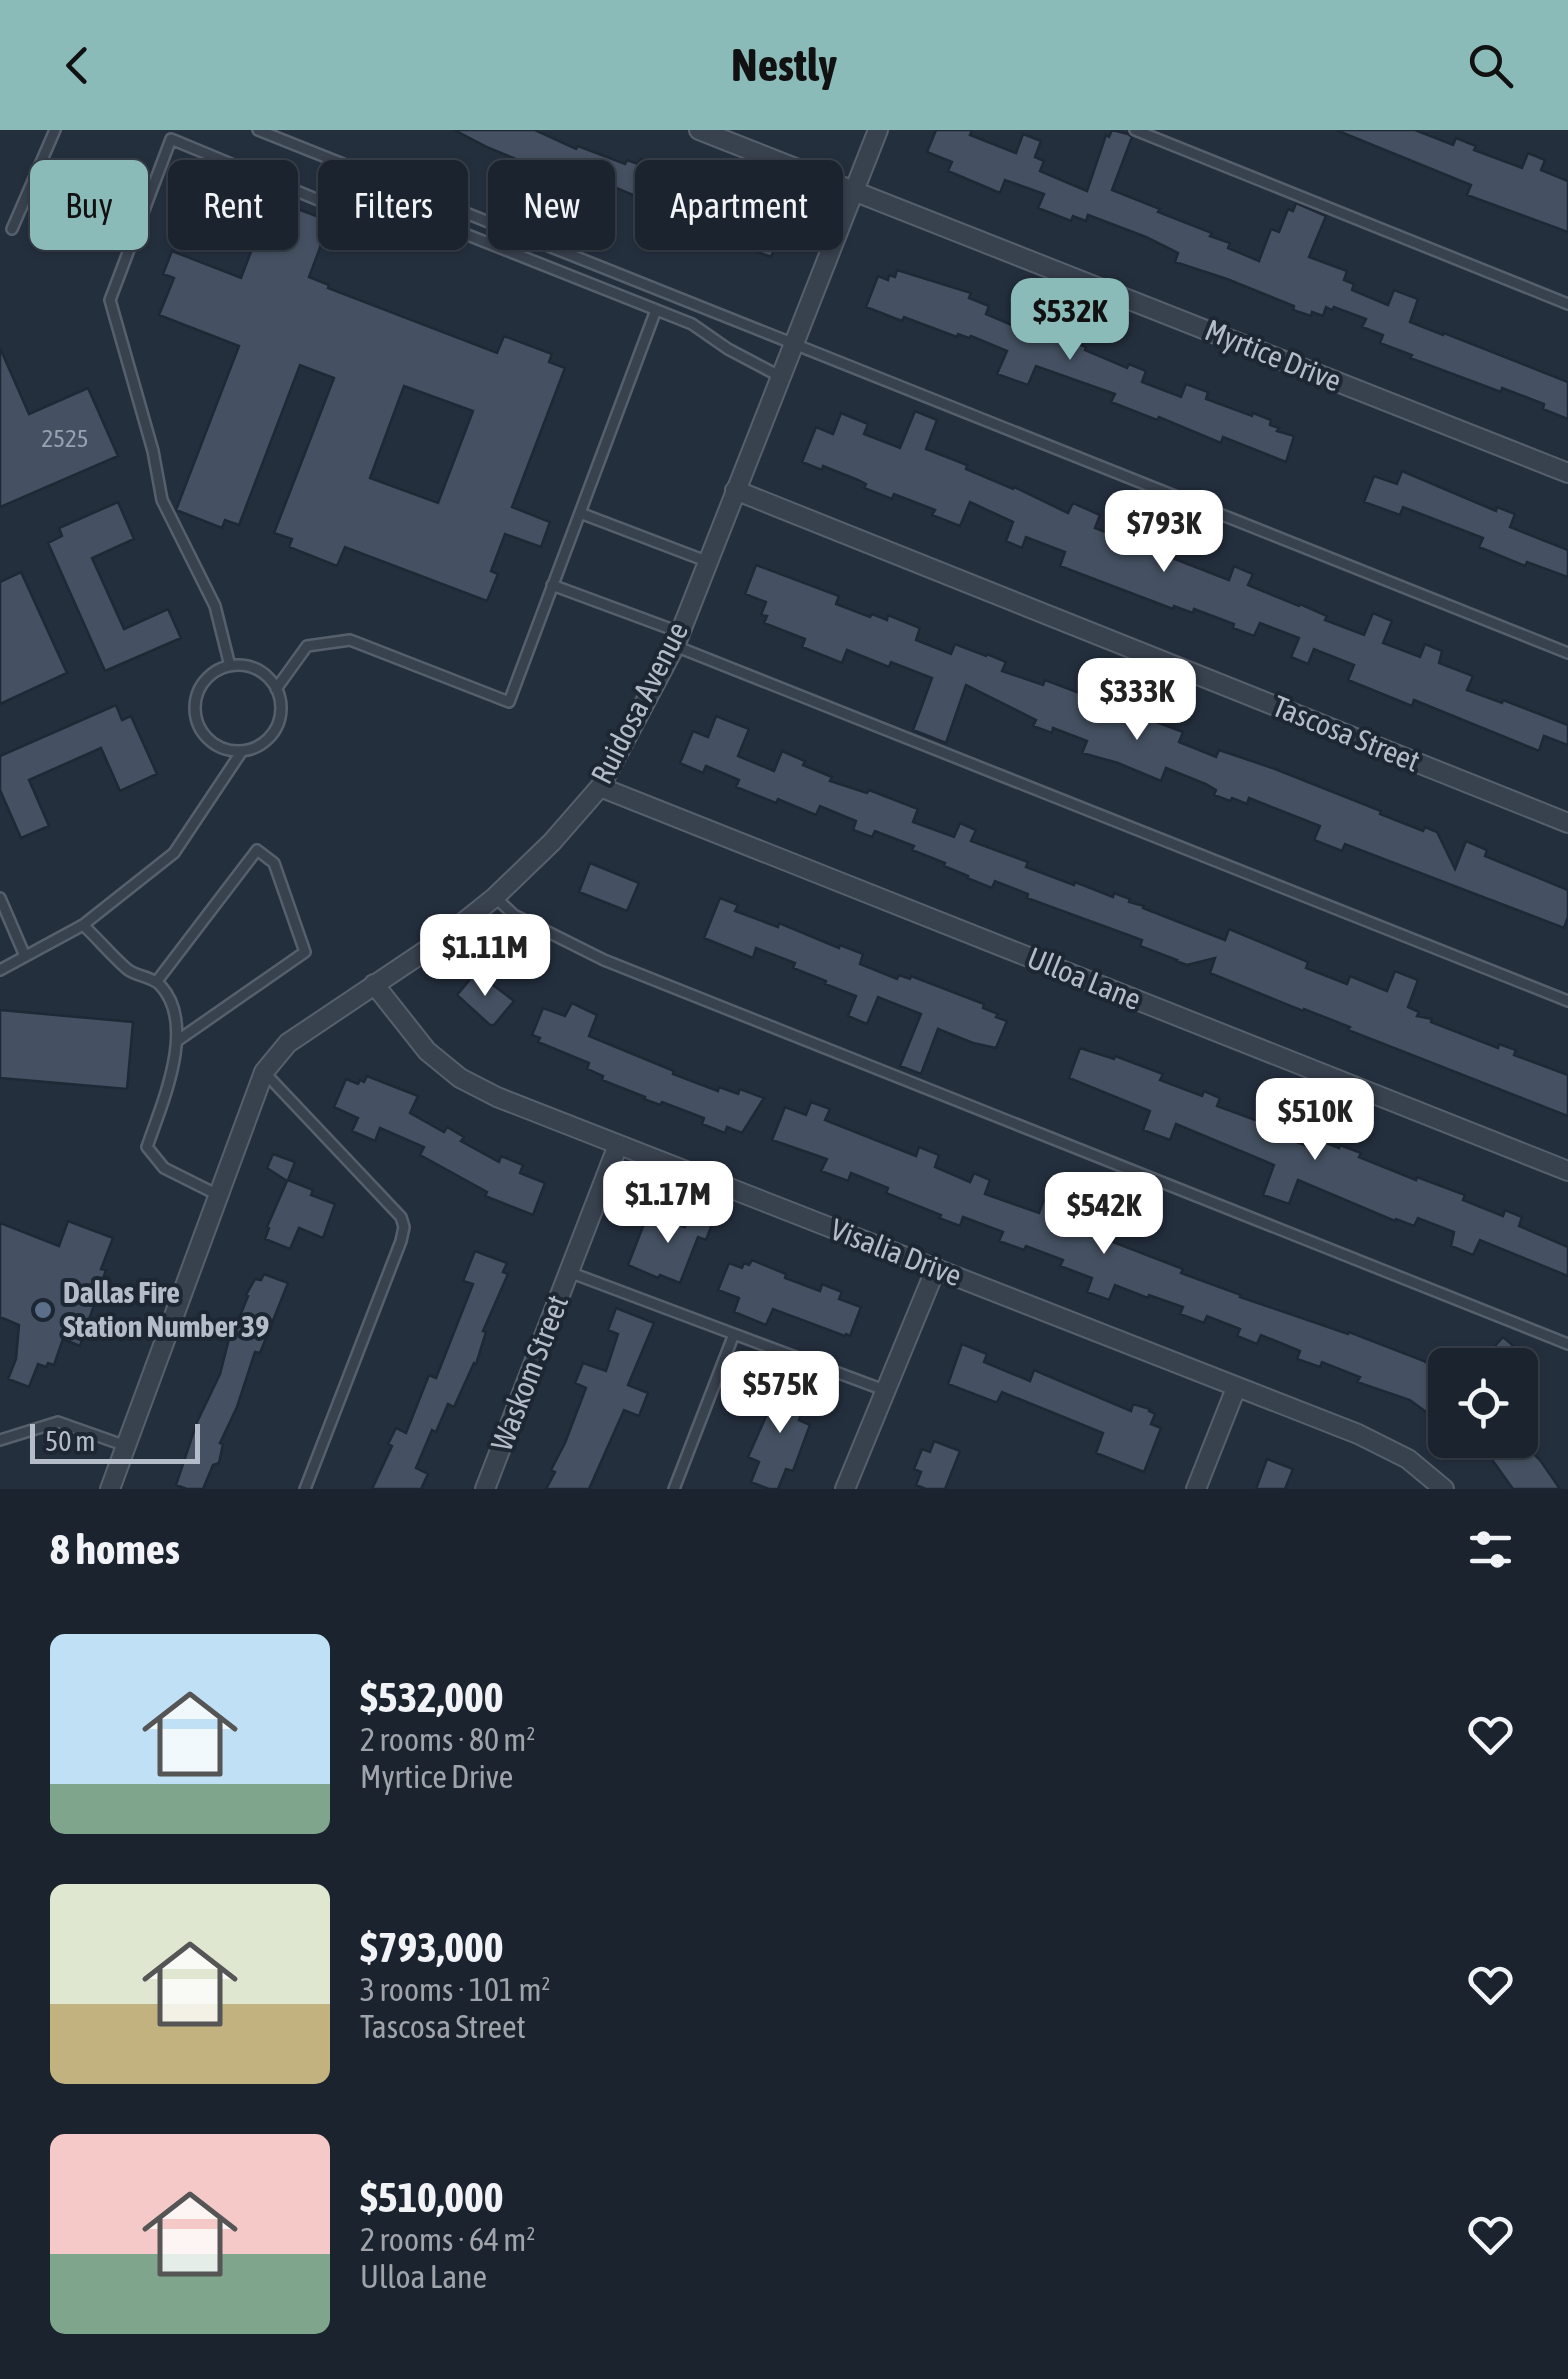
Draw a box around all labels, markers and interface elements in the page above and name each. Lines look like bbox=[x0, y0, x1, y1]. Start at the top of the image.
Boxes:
icon: back bbox=[50, 38, 105, 93]
icon: search bbox=[1463, 38, 1518, 93]
text: Nestly bbox=[731, 39, 837, 91]
chip: Buy bbox=[30, 160, 148, 250]
chip: Rent bbox=[168, 160, 298, 250]
chip: Filters bbox=[318, 160, 468, 250]
chip: New bbox=[488, 160, 615, 250]
chip: Apartment bbox=[635, 160, 843, 250]
pin: $532K bbox=[1000, 278, 1140, 363]
text: $532K bbox=[1033, 292, 1107, 329]
street label: Myrtice Drive bbox=[1200, 312, 1346, 398]
house number: 2525 bbox=[41, 424, 89, 452]
pin: $793K bbox=[1094, 490, 1234, 575]
text: $793K bbox=[1127, 504, 1201, 541]
street label: Ruidosa Avenue bbox=[584, 616, 694, 789]
pin: $333K bbox=[1067, 658, 1207, 743]
text: $333K bbox=[1100, 672, 1174, 709]
street label: Tascosa Street bbox=[1268, 688, 1425, 778]
pin: $1.11M bbox=[404, 914, 566, 999]
text: $1.11M bbox=[442, 928, 528, 965]
street label: Ulloa Lane bbox=[1023, 940, 1146, 1016]
pin: $510K bbox=[1245, 1078, 1385, 1163]
text: $510K bbox=[1278, 1092, 1352, 1129]
pin: $1.17M bbox=[587, 1161, 749, 1246]
pin: $542K bbox=[1034, 1172, 1174, 1257]
text: $1.17M bbox=[625, 1175, 711, 1212]
text: $542K bbox=[1067, 1186, 1141, 1223]
street label: Visalia Drive bbox=[826, 1212, 967, 1293]
place label: Dallas Fire Station Number 39 bbox=[63, 1275, 269, 1343]
street label: Waskom Street bbox=[484, 1290, 574, 1455]
marker: Dallas Fire Station Number 39 bbox=[32, 1299, 54, 1321]
map controls bbox=[1428, 1348, 1538, 1458]
button: locate bbox=[1428, 1348, 1538, 1458]
pin: $575K bbox=[710, 1351, 850, 1436]
text: $575K bbox=[743, 1365, 817, 1402]
scale bar bbox=[30, 1419, 200, 1464]
text: 50 m bbox=[45, 1425, 95, 1457]
icon: filters bbox=[1463, 1522, 1518, 1577]
text: 8 homes bbox=[50, 1525, 180, 1573]
text: $532,000 bbox=[360, 1673, 504, 1721]
icon: home bbox=[130, 1674, 250, 1794]
icon: heart bbox=[1463, 1707, 1518, 1762]
text: 2 rooms · 80 m² bbox=[360, 1721, 535, 1758]
text: Myrtice Drive bbox=[360, 1758, 513, 1795]
text: $793,000 bbox=[360, 1923, 504, 1971]
icon: home bbox=[130, 1924, 250, 2044]
icon: heart bbox=[1463, 1957, 1518, 2012]
text: 3 rooms · 101 m² bbox=[360, 1971, 550, 2008]
text: Tascosa Street bbox=[360, 2008, 526, 2045]
text: $510,000 bbox=[360, 2173, 504, 2221]
icon: home bbox=[130, 2174, 250, 2294]
icon: heart bbox=[1463, 2207, 1518, 2262]
text: 2 rooms · 64 m² bbox=[360, 2221, 535, 2258]
text: Ulloa Lane bbox=[360, 2258, 487, 2295]

